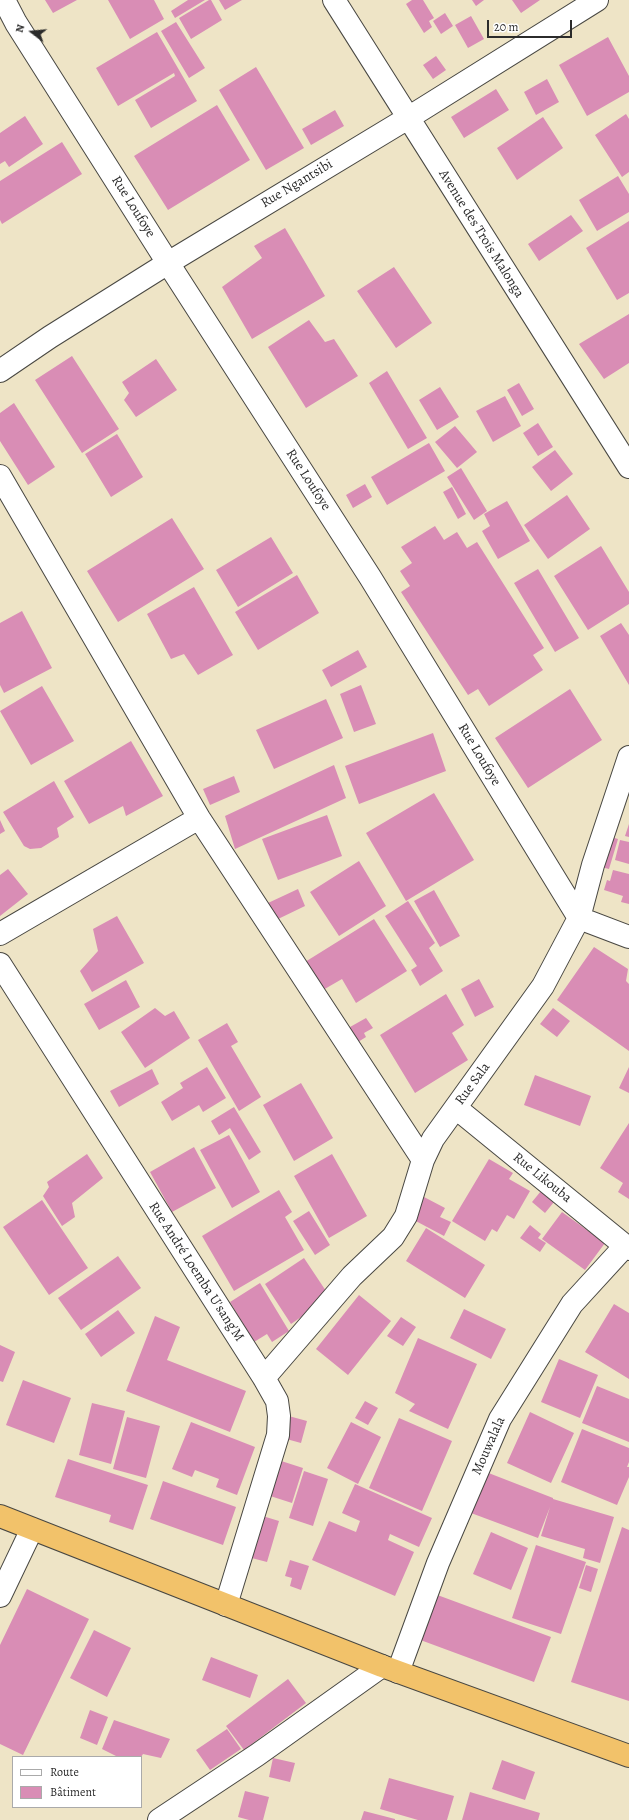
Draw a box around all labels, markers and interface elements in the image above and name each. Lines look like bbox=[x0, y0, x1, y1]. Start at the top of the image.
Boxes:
north arrow bbox=[12, 12, 52, 52]
scale bar bbox=[489, 12, 574, 38]
text: 20 m bbox=[494, 19, 518, 35]
text: N bbox=[12, 23, 28, 34]
street label: Rue Ngantsibi bbox=[258, 156, 336, 212]
street label: Avenue des Trois Malonga bbox=[435, 167, 527, 301]
street label: Rue Loufoye bbox=[107, 173, 159, 241]
street label: Rue Loufoye bbox=[282, 446, 334, 514]
street label: Rue Loufoye bbox=[454, 721, 504, 789]
street label: Rue Sala bbox=[452, 1060, 494, 1108]
street label: Rue Likouba bbox=[509, 1149, 575, 1207]
street label: Rue André Loemba U'sang'M bbox=[145, 1199, 247, 1345]
street label: Mouwalala bbox=[469, 1414, 509, 1478]
legend bbox=[12, 1756, 142, 1808]
text: Route bbox=[50, 1764, 79, 1780]
text: Bâtiment bbox=[50, 1784, 96, 1800]

